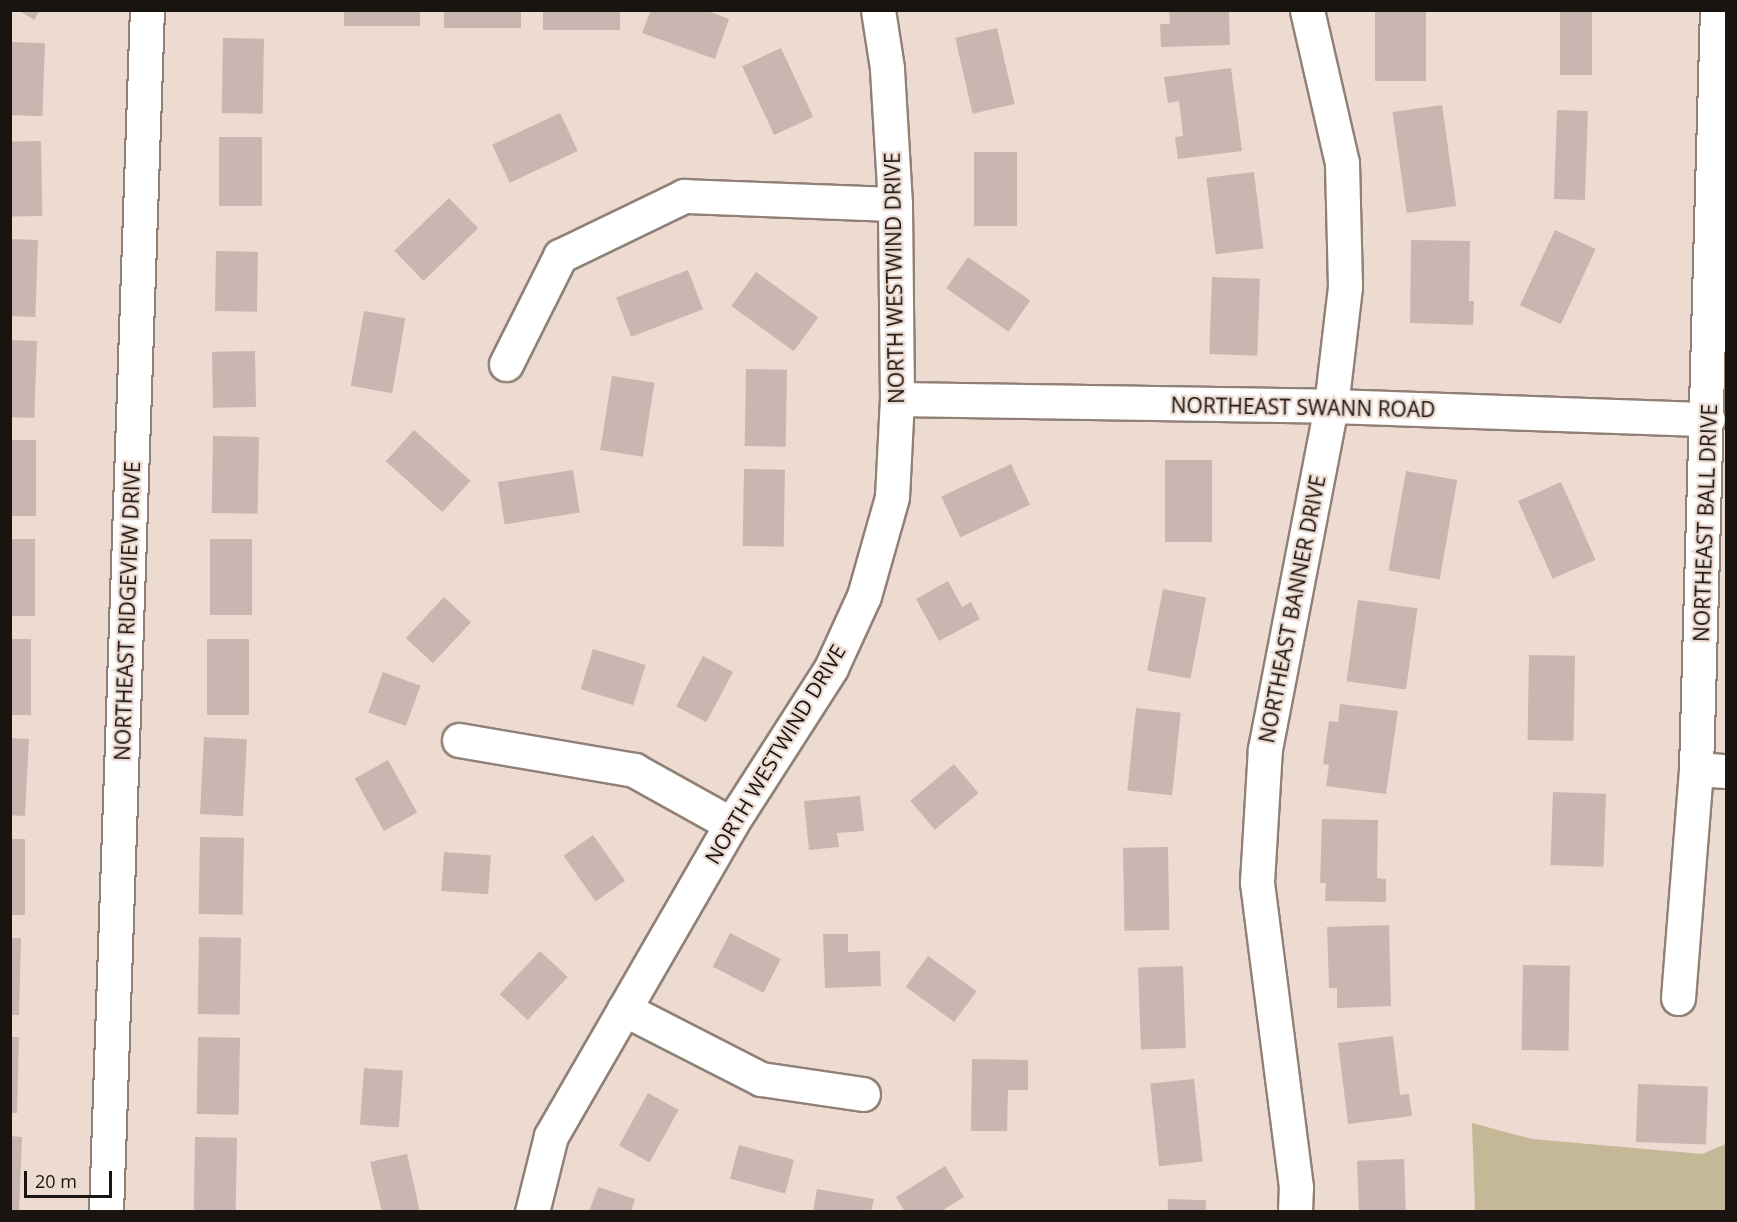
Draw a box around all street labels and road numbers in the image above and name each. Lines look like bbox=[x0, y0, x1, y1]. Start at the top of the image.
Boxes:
street label: NORTH WESTWIND DRIVE bbox=[879, 152, 909, 404]
street label: NORTHEAST SWANN ROAD bbox=[1170, 392, 1436, 422]
street label: NORTHEAST BALL DRIVE bbox=[1688, 404, 1722, 642]
street label: NORTHEAST RIDGEVIEW DRIVE bbox=[109, 461, 145, 761]
street label: NORTHEAST BANNER DRIVE bbox=[1254, 473, 1330, 745]
street label: NORTH WESTWIND DRIVE bbox=[699, 640, 851, 868]

